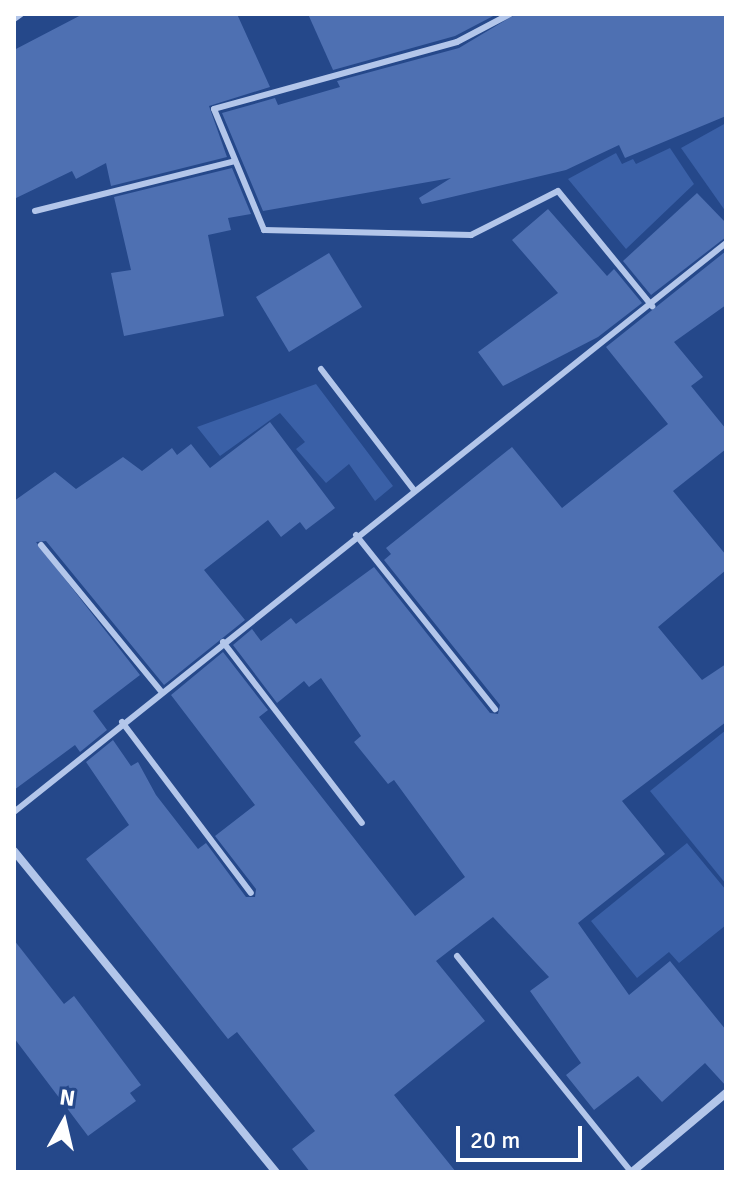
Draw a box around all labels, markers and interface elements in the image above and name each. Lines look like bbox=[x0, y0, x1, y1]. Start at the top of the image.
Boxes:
north arrow bbox=[24, 1082, 104, 1162]
text: N bbox=[58, 1083, 77, 1112]
scale bar bbox=[460, 1110, 586, 1160]
text: 20 m bbox=[470, 1125, 520, 1155]

